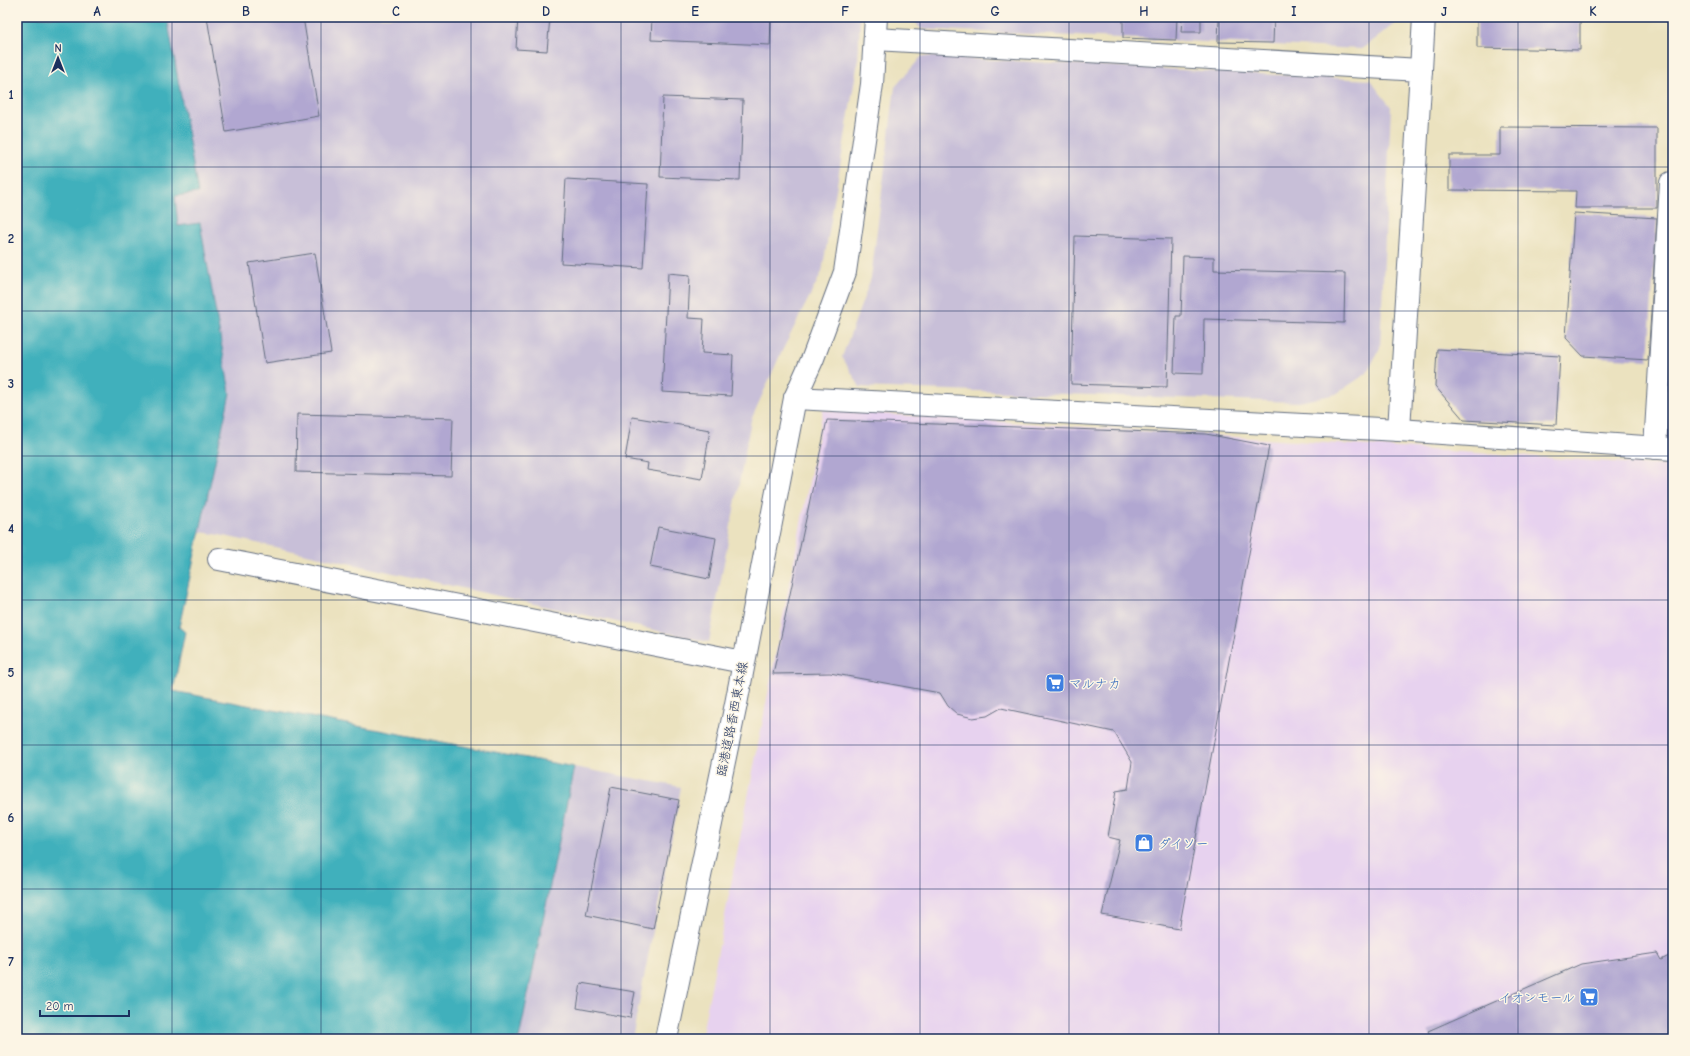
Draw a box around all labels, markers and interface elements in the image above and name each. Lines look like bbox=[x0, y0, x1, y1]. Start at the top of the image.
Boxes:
text: A bbox=[93, 4, 101, 19]
text: B bbox=[242, 4, 250, 19]
text: C bbox=[392, 4, 400, 19]
text: D bbox=[542, 4, 550, 19]
text: E bbox=[691, 4, 699, 19]
text: F bbox=[841, 4, 849, 19]
text: G bbox=[990, 4, 1000, 19]
text: H bbox=[1139, 4, 1149, 19]
text: I bbox=[1291, 4, 1297, 19]
text: J bbox=[1441, 4, 1447, 19]
text: K bbox=[1589, 4, 1597, 19]
north arrow bbox=[38, 38, 78, 78]
text: N bbox=[54, 42, 62, 55]
text: 1 bbox=[8, 87, 14, 102]
text: 2 bbox=[8, 231, 14, 246]
text: 3 bbox=[8, 376, 14, 391]
text: 4 bbox=[8, 521, 14, 536]
street label: 臨港道路香西東本線 bbox=[713, 659, 751, 778]
text: 5 bbox=[8, 665, 15, 680]
supermarket icon: マルナカ bbox=[1044, 672, 1066, 694]
place label: マルナカ bbox=[1069, 676, 1121, 691]
text: 6 bbox=[8, 810, 15, 825]
shop icon: ダイソー bbox=[1133, 832, 1155, 854]
place label: ダイソー bbox=[1158, 836, 1209, 851]
text: 7 bbox=[8, 954, 14, 969]
supermarket icon: イオンモール bbox=[1578, 986, 1600, 1008]
place label: イオンモール bbox=[1498, 990, 1575, 1005]
scale bar bbox=[40, 992, 129, 1018]
text: 20 m bbox=[46, 999, 74, 1013]

